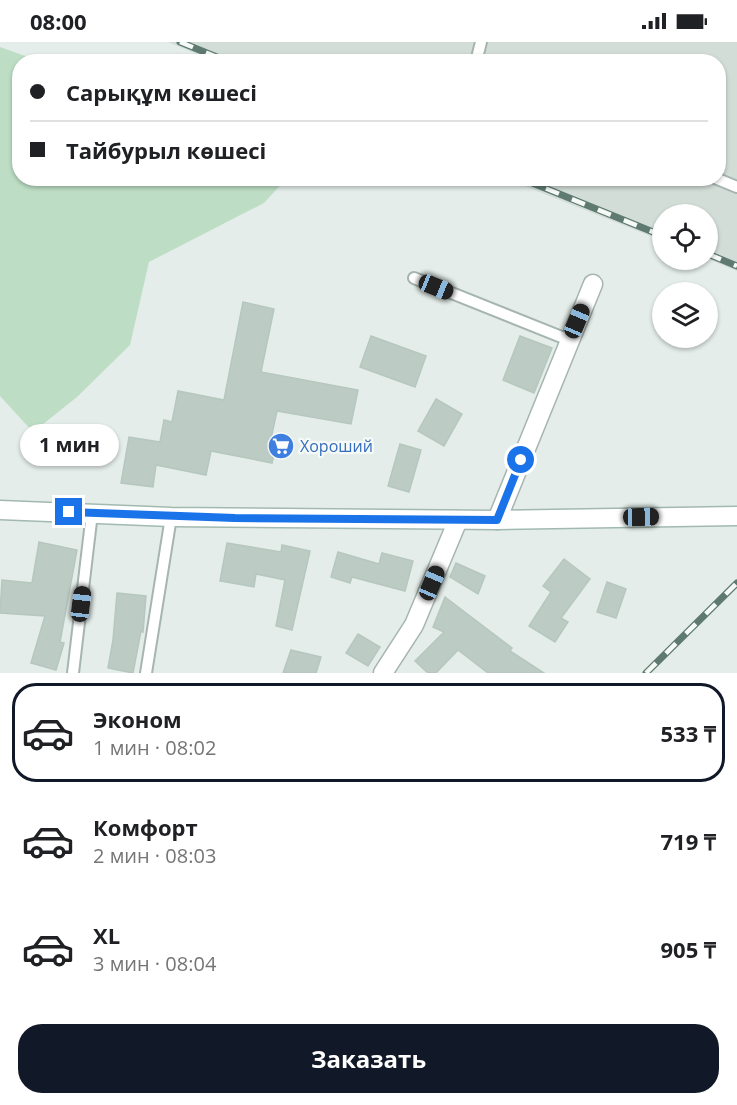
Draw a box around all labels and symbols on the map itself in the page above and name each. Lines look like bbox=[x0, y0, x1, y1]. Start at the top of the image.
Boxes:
car bbox=[416, 272, 456, 302]
car bbox=[562, 301, 592, 341]
callout: 1 мин bbox=[20, 425, 118, 467]
supermarket icon: Хороший bbox=[266, 431, 296, 461]
place label: Хороший bbox=[300, 435, 373, 457]
route start bbox=[507, 446, 534, 473]
route end bbox=[55, 498, 82, 525]
car bbox=[623, 508, 659, 526]
car bbox=[417, 563, 447, 603]
car bbox=[70, 585, 92, 623]

